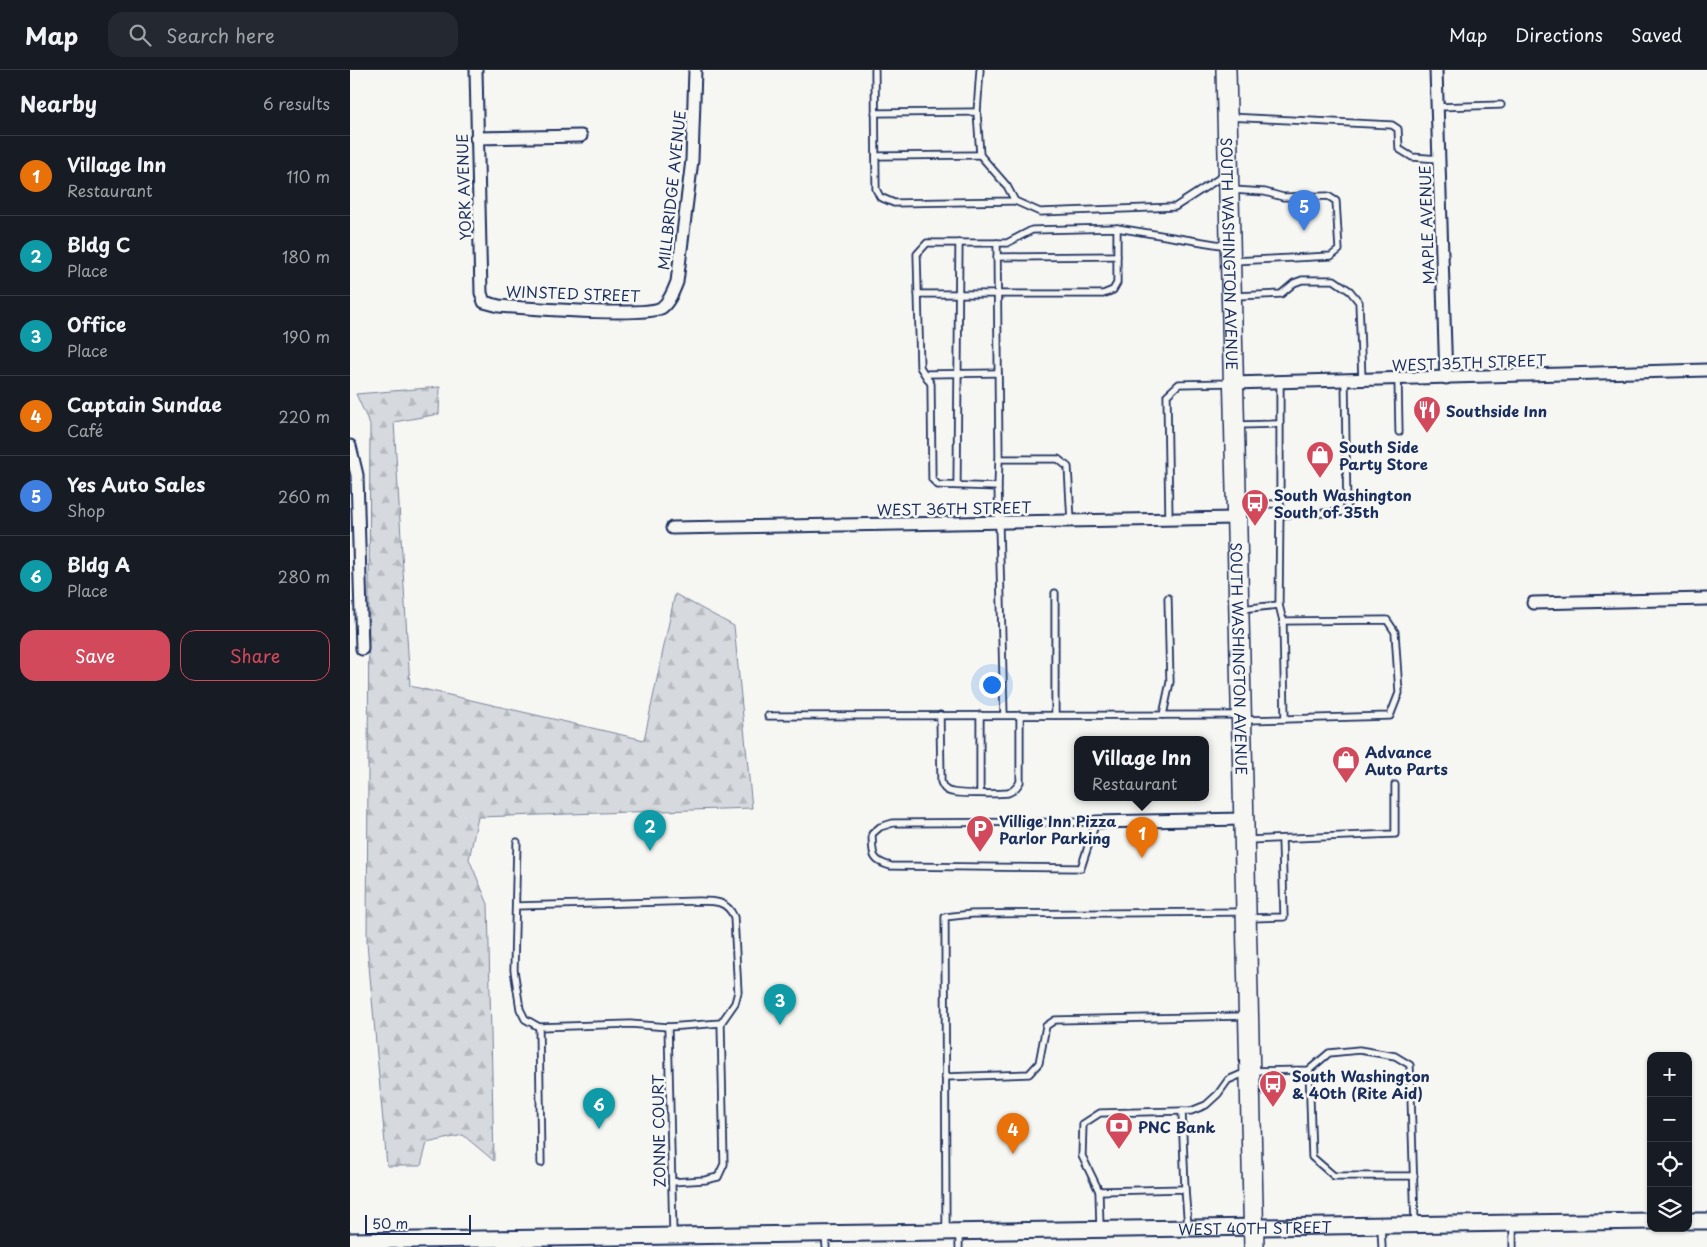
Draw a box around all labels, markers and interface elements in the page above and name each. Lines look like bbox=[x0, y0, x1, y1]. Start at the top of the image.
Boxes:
search box bbox=[108, 12, 458, 57]
text: Map bbox=[25, 17, 78, 53]
icon: search bbox=[126, 21, 154, 49]
text: Search here bbox=[166, 21, 275, 49]
text: Map bbox=[1449, 21, 1487, 48]
text: Directions bbox=[1515, 21, 1603, 48]
text: Saved bbox=[1631, 21, 1682, 48]
text: Nearby bbox=[20, 87, 97, 119]
text: 6 results bbox=[263, 91, 330, 115]
street label: MILLBRIDGE AVENUE bbox=[651, 109, 691, 271]
street label: YORK AVENUE bbox=[450, 133, 476, 241]
street label: SOUTH WASHINGTON AVENUE bbox=[1216, 137, 1245, 371]
text: Village Inn bbox=[67, 150, 166, 178]
text: 1 bbox=[32, 164, 40, 188]
text: 110 m bbox=[287, 164, 330, 188]
street label: MAPLE AVENUE bbox=[1412, 165, 1440, 285]
text: Restaurant bbox=[67, 178, 153, 202]
pin: 5 bbox=[1288, 190, 1320, 231]
text: Bldg C bbox=[67, 230, 130, 258]
text: 2 bbox=[30, 244, 42, 268]
text: 180 m bbox=[282, 244, 330, 268]
text: Place bbox=[67, 258, 108, 282]
street label: WINSTED STREET bbox=[505, 279, 642, 307]
text: Office bbox=[67, 310, 126, 338]
text: 3 bbox=[31, 324, 41, 348]
text: 190 m bbox=[282, 324, 330, 348]
text: Place bbox=[67, 338, 108, 362]
street label: WEST 35TH STREET bbox=[1391, 348, 1547, 376]
text: Captain Sundae bbox=[67, 390, 222, 418]
restaurant icon: Southside Inn bbox=[1412, 395, 1442, 434]
place label: Southside Inn bbox=[1446, 399, 1547, 422]
text: 4 bbox=[31, 404, 41, 428]
text: 220 m bbox=[279, 404, 330, 428]
text: Café bbox=[67, 418, 103, 442]
place label: South Side Party Store bbox=[1339, 435, 1428, 475]
shop icon: South Side Party Store bbox=[1305, 440, 1335, 479]
text: Yes Auto Sales bbox=[67, 470, 205, 498]
place label: South Washington South of 35th bbox=[1274, 483, 1412, 523]
text: 5 bbox=[31, 484, 41, 508]
text: 260 m bbox=[278, 484, 330, 508]
bus stop icon: South Washington South of 35th bbox=[1240, 488, 1270, 527]
street label: WEST 36TH STREET bbox=[876, 495, 1032, 521]
text: Shop bbox=[67, 498, 105, 522]
street label: SOUTH WASHINGTON AVENUE bbox=[1226, 542, 1254, 776]
text: Bldg A bbox=[67, 550, 130, 578]
text: 6 bbox=[30, 564, 42, 588]
text: 280 m bbox=[278, 564, 330, 588]
text: Place bbox=[67, 578, 108, 602]
button: Save bbox=[20, 630, 170, 681]
button: Share bbox=[180, 630, 330, 681]
your location bbox=[979, 672, 1005, 698]
popup bbox=[1074, 736, 1209, 801]
place label: Advance Auto Parts bbox=[1365, 740, 1448, 780]
text: Village Inn bbox=[1092, 743, 1191, 771]
shop icon: Advance Auto Parts bbox=[1331, 745, 1361, 784]
text: Restaurant bbox=[1092, 771, 1177, 795]
place label: Villige Inn Pizza Parlor Parking bbox=[999, 809, 1116, 849]
pin: 2 bbox=[634, 810, 666, 851]
parking icon: Villige Inn Pizza Parlor Parking bbox=[965, 814, 995, 853]
pin: 1 bbox=[1126, 817, 1158, 858]
pin: 3 bbox=[764, 984, 796, 1025]
map controls bbox=[1647, 1052, 1692, 1232]
button: + bbox=[1647, 1052, 1692, 1097]
place label: South Washington & 40th (Rite Aid) bbox=[1292, 1064, 1430, 1104]
bus stop icon: South Washington & 40th (Rite Aid) bbox=[1258, 1069, 1288, 1108]
street label: ZONNE COURT bbox=[646, 1073, 670, 1188]
pin: 6 bbox=[583, 1088, 615, 1129]
button: − bbox=[1647, 1097, 1692, 1142]
bank icon: PNC Bank bbox=[1104, 1111, 1134, 1150]
pin: 4 bbox=[997, 1113, 1029, 1154]
place label: PNC Bank bbox=[1138, 1115, 1216, 1138]
button: locate bbox=[1647, 1142, 1692, 1187]
button: layers bbox=[1647, 1187, 1692, 1232]
scale bar bbox=[365, 1212, 471, 1235]
text: 50 m bbox=[372, 1213, 408, 1234]
street label: WEST 40TH STREET bbox=[1178, 1214, 1333, 1240]

